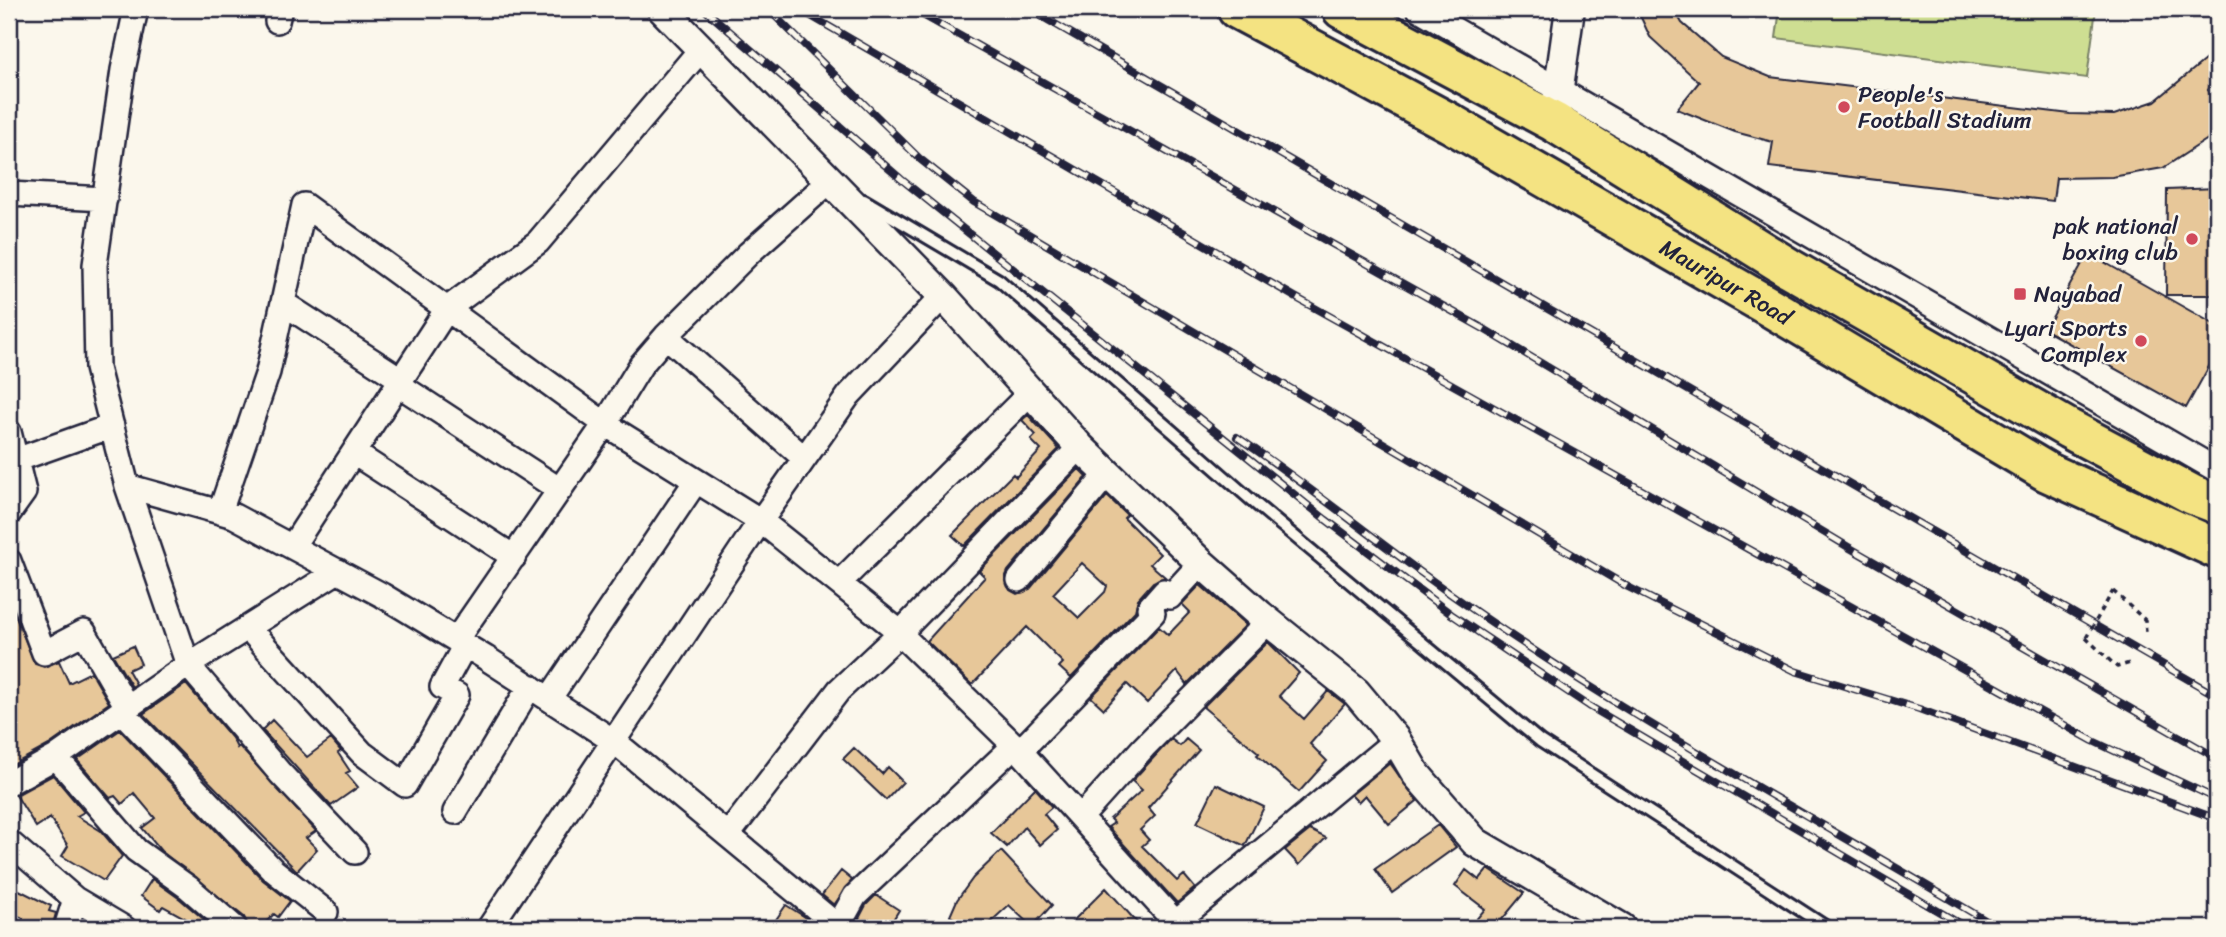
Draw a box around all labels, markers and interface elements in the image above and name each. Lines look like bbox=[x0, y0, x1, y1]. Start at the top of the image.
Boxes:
place label: People's Football Stadium bbox=[1858, 74, 2032, 141]
marker: People's Football Stadium bbox=[1836, 99, 1852, 115]
place label: pak national boxing club bbox=[2053, 206, 2178, 273]
street label: Mauripur Road bbox=[1651, 228, 1802, 338]
marker: pak national boxing club bbox=[2184, 231, 2200, 247]
place label: Nayabad bbox=[2034, 274, 2123, 315]
marker: Nayabad bbox=[2012, 286, 2028, 302]
place label: Lyari Sports Complex bbox=[2004, 308, 2128, 375]
marker: Lyari Sports Complex bbox=[2133, 333, 2149, 349]

